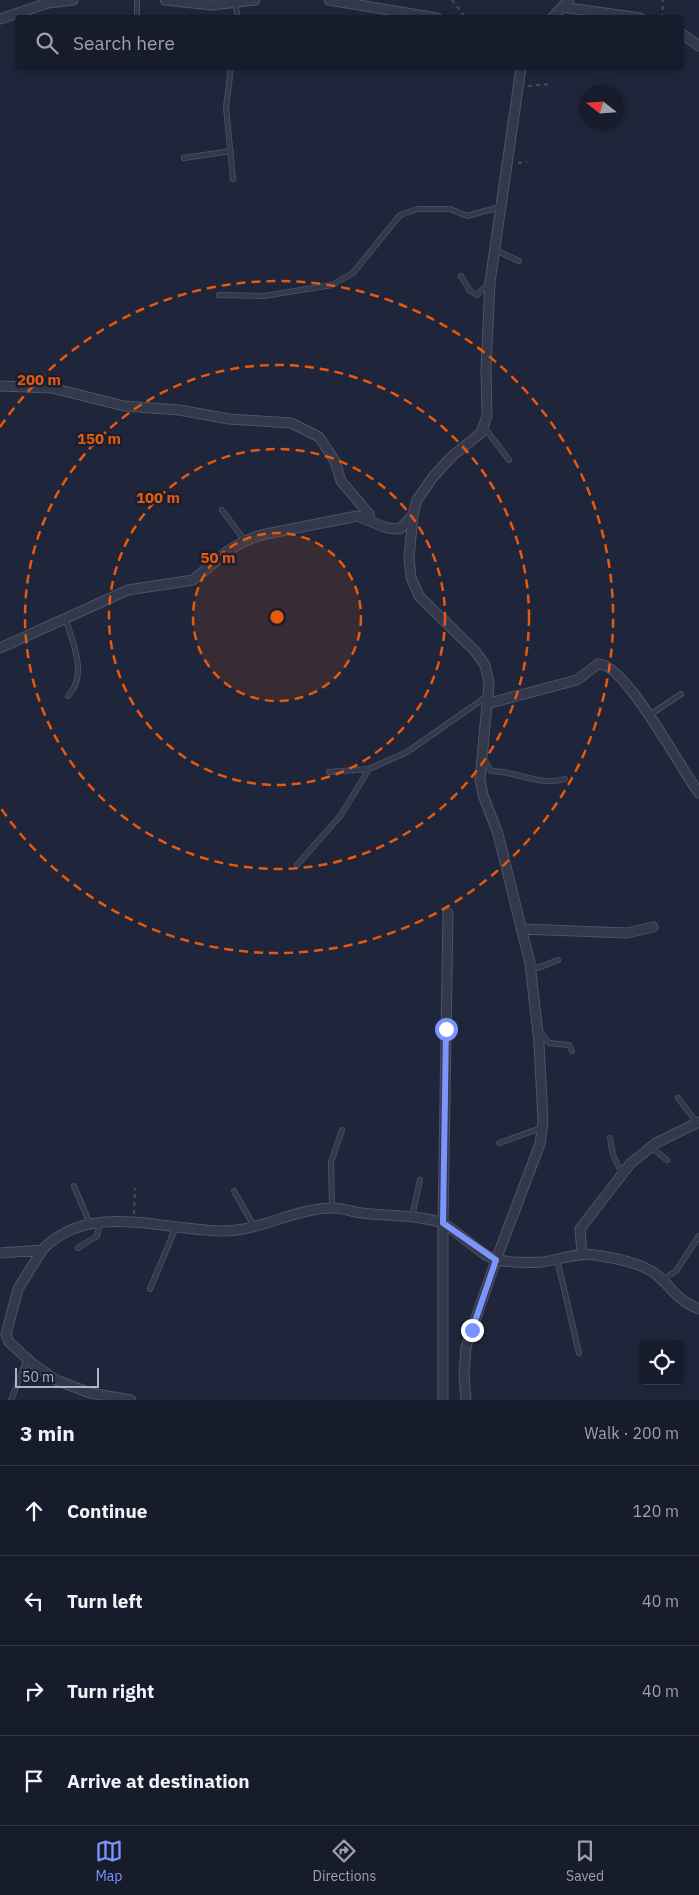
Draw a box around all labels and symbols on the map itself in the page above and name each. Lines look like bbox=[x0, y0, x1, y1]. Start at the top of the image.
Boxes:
north arrow bbox=[579, 85, 624, 130]
text: 200 m bbox=[17, 370, 61, 389]
text: 150 m bbox=[77, 429, 121, 448]
text: 100 m bbox=[136, 488, 180, 507]
text: 50 m bbox=[201, 548, 235, 567]
centre of rings bbox=[268, 608, 286, 626]
route start bbox=[435, 1018, 458, 1041]
route end bbox=[461, 1319, 484, 1342]
scale bar bbox=[15, 1365, 99, 1388]

